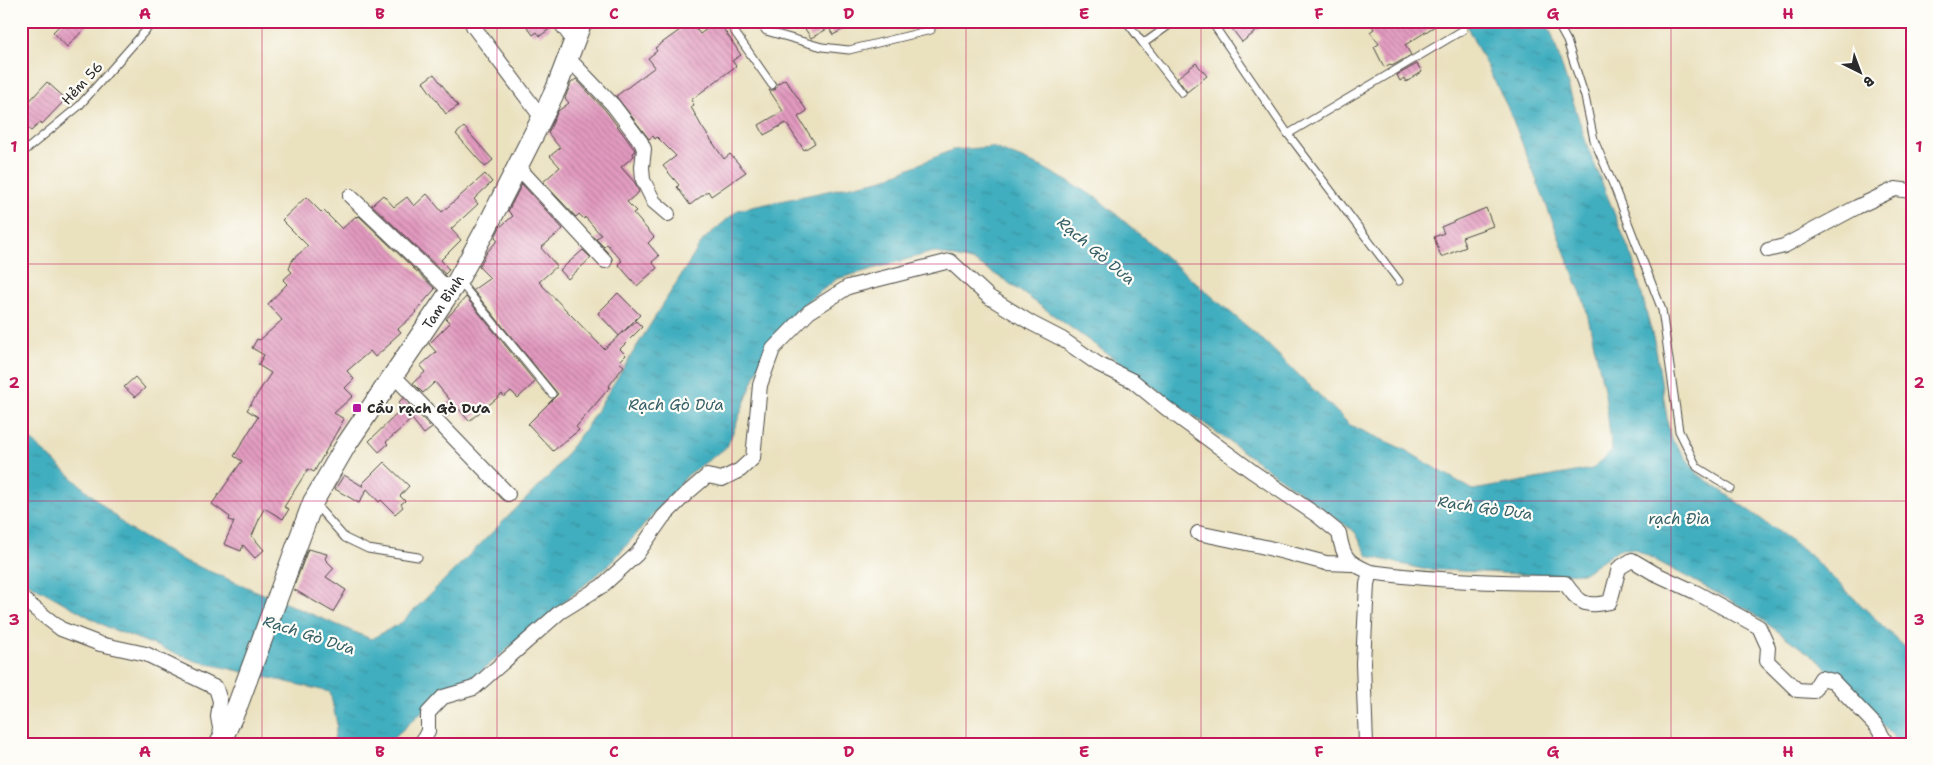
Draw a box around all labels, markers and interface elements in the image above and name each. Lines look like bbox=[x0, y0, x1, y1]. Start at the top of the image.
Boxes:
text: A bbox=[139, 3, 151, 24]
text: B bbox=[375, 3, 385, 24]
text: C bbox=[609, 3, 619, 24]
text: D bbox=[843, 3, 855, 24]
text: E bbox=[1079, 3, 1089, 24]
text: F bbox=[1314, 3, 1324, 24]
text: G bbox=[1547, 3, 1560, 24]
text: H bbox=[1782, 3, 1794, 24]
north arrow bbox=[1836, 48, 1886, 98]
street label: Hẻm 56 bbox=[57, 58, 107, 108]
text: B bbox=[1859, 72, 1878, 91]
text: 1 bbox=[10, 136, 18, 157]
text: 1 bbox=[1915, 136, 1923, 157]
water label: Rạch Gò Dưa bbox=[1053, 213, 1139, 289]
street label: Tam Bình bbox=[418, 272, 468, 333]
text: 2 bbox=[8, 372, 20, 393]
text: 2 bbox=[1913, 372, 1925, 393]
water label: Rạch Gò Dưa bbox=[628, 395, 724, 415]
place label: Cầu rạch Gò Dưa bbox=[367, 399, 491, 417]
marker: Cầu rạch Gò Dưa bbox=[351, 402, 363, 414]
water label: Rạch Gò Dưa bbox=[1436, 491, 1534, 525]
water label: rạch Đìa bbox=[1648, 509, 1710, 529]
text: 3 bbox=[8, 609, 20, 630]
text: 3 bbox=[1913, 609, 1925, 630]
water label: Rạch Gò Dưa bbox=[260, 611, 358, 659]
text: A bbox=[139, 741, 151, 762]
text: B bbox=[375, 741, 385, 762]
text: C bbox=[609, 741, 619, 762]
text: D bbox=[843, 741, 855, 762]
text: E bbox=[1079, 741, 1089, 762]
text: F bbox=[1314, 741, 1324, 762]
text: G bbox=[1547, 741, 1560, 762]
text: H bbox=[1782, 741, 1794, 762]

